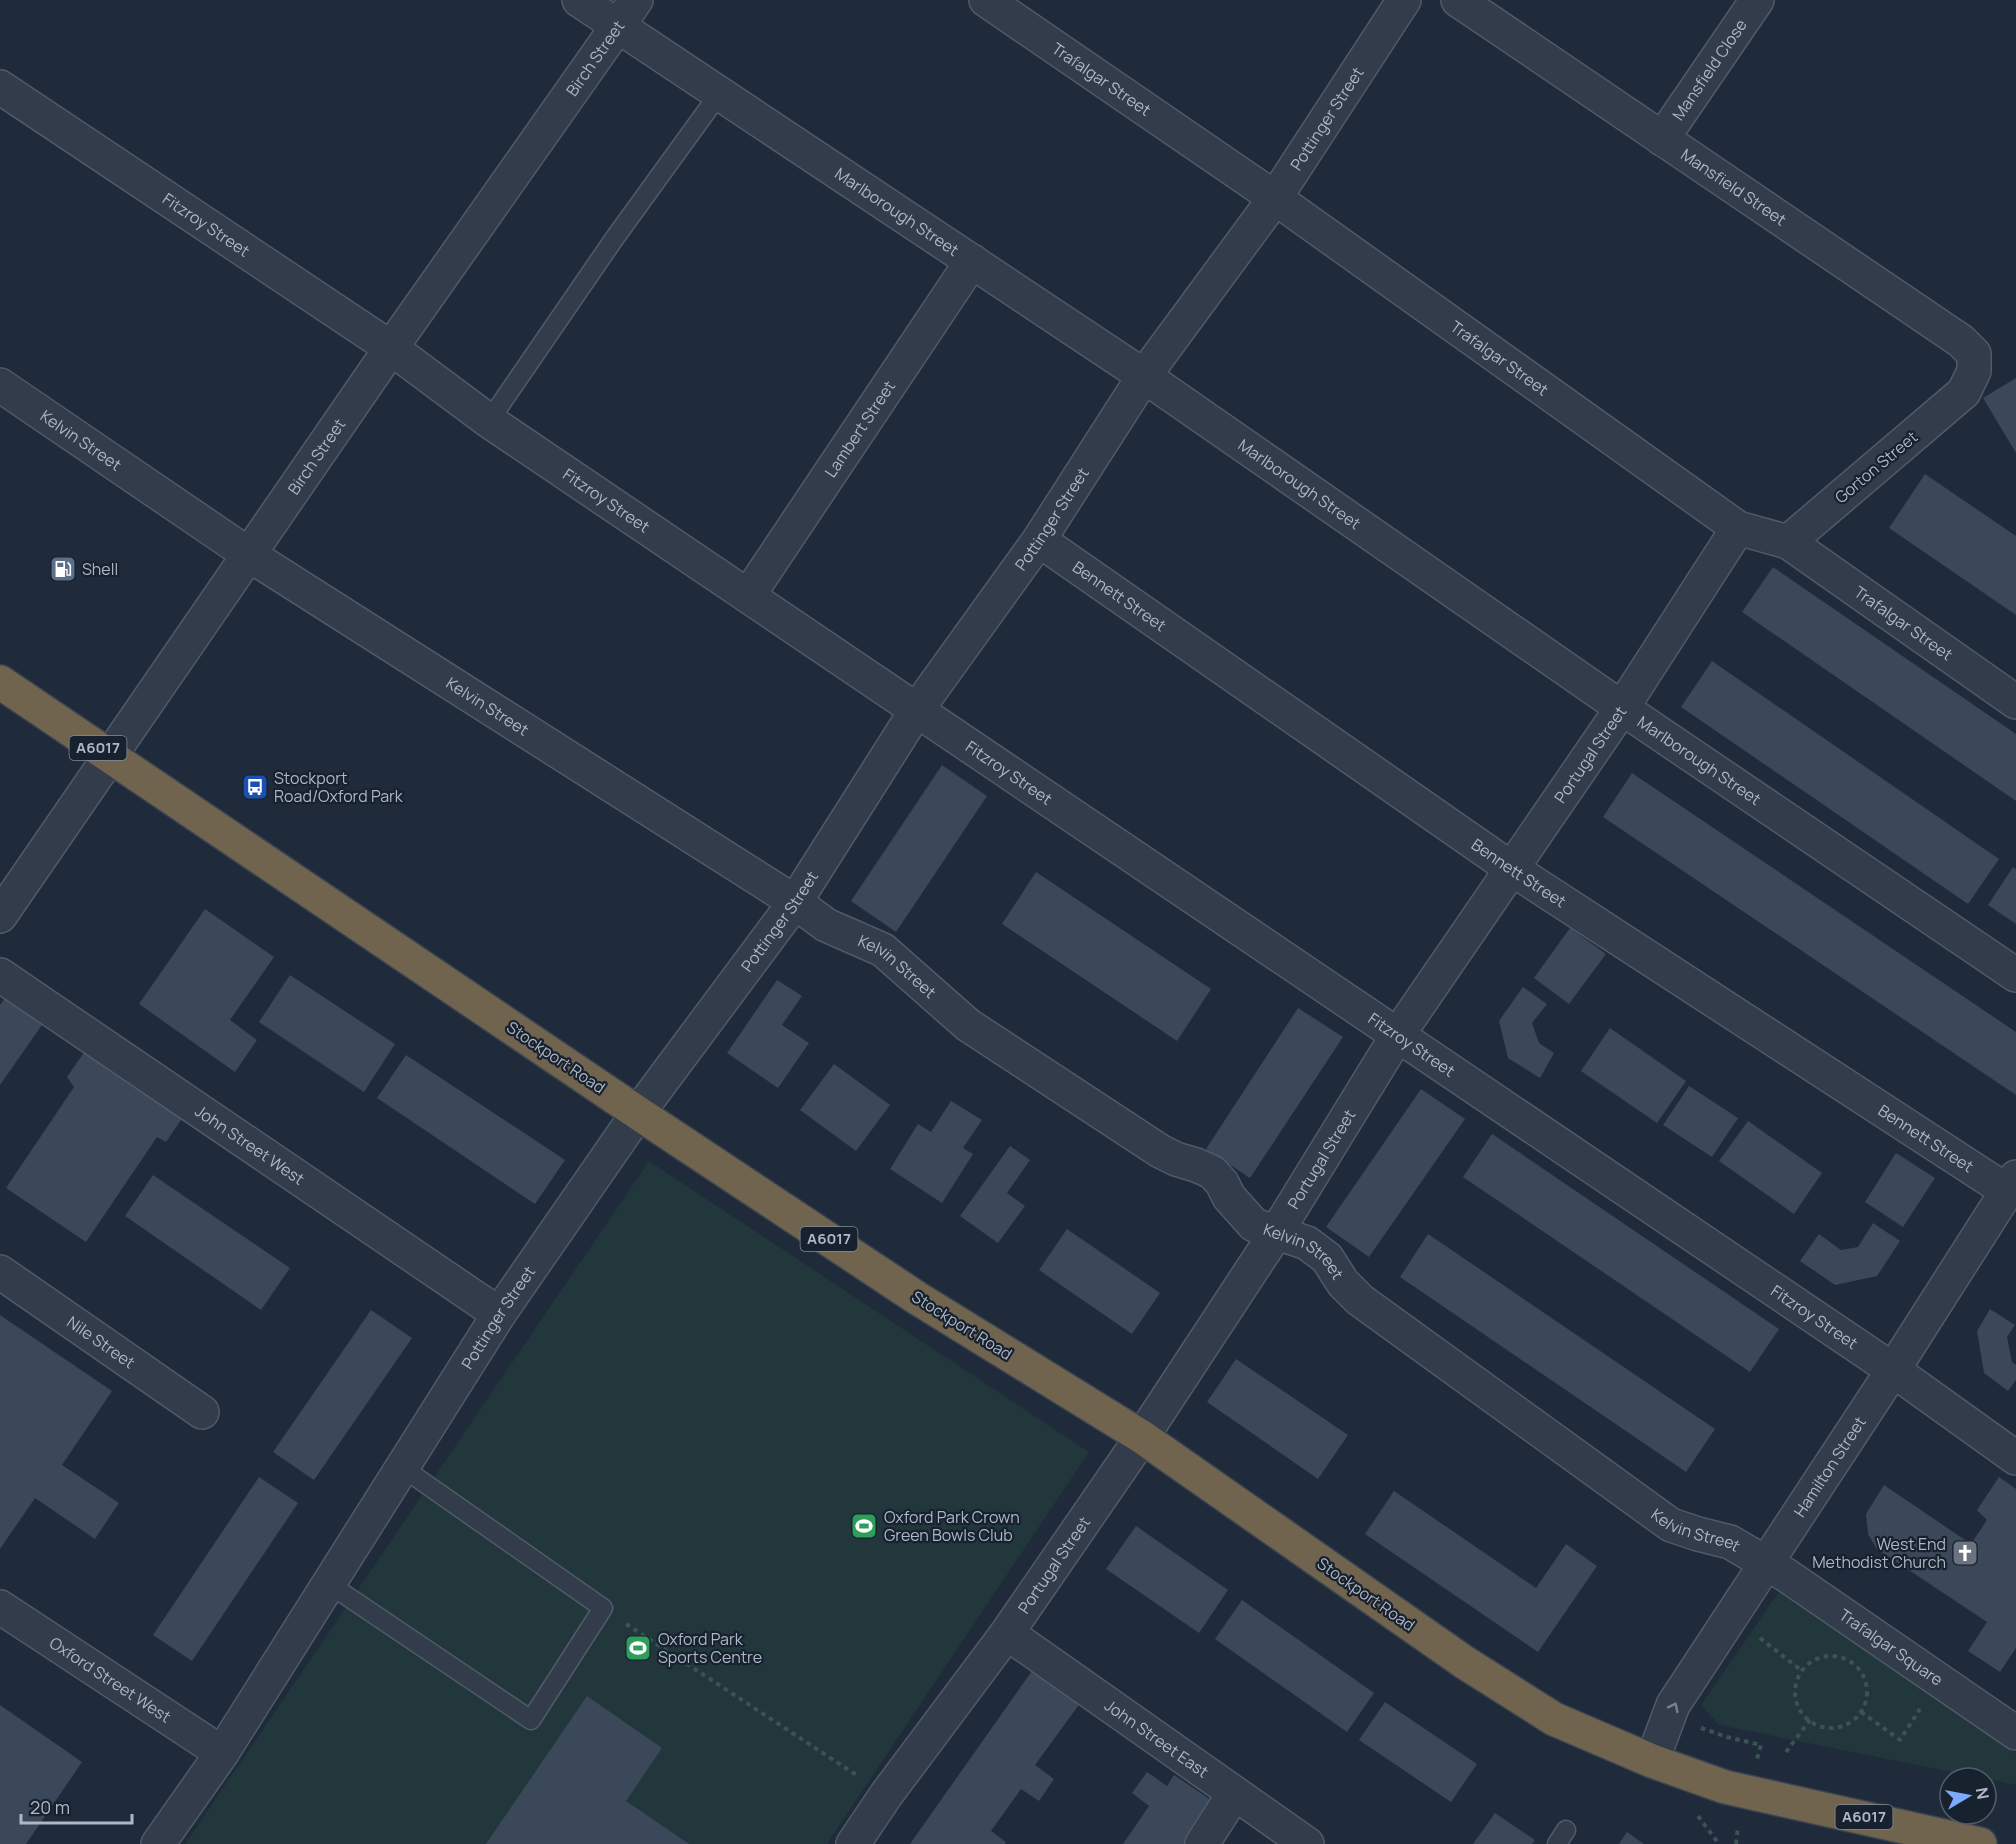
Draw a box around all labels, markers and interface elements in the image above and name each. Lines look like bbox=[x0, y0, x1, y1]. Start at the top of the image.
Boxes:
street label: Mansfield Close bbox=[1667, 15, 1752, 125]
street label: Birch Street bbox=[561, 16, 629, 100]
street label: Trafalgar Street bbox=[1048, 37, 1155, 121]
street label: Pottinger Street bbox=[1285, 63, 1368, 174]
street label: Mansfield Street bbox=[1677, 143, 1791, 230]
street label: Marlborough Street bbox=[831, 162, 963, 261]
street label: Fitzroy Street bbox=[158, 188, 254, 262]
street label: Trafalgar Street bbox=[1446, 316, 1553, 401]
street label: Lambert Street bbox=[819, 376, 900, 482]
street label: Kelvin Street bbox=[36, 405, 126, 476]
street label: Birch Street bbox=[282, 414, 350, 499]
street label: Gorton Street bbox=[1830, 426, 1922, 508]
street label: Marlborough Street bbox=[1234, 434, 1365, 534]
street label: Fitzroy Street bbox=[559, 463, 654, 538]
street label: Pottinger Street bbox=[1010, 463, 1094, 575]
fuel station icon: Shell bbox=[48, 554, 78, 584]
street label: Bennett Street bbox=[1068, 556, 1171, 636]
place label: Shell bbox=[82, 558, 118, 580]
street label: Trafalgar Street bbox=[1850, 581, 1957, 665]
street label: Kelvin Street bbox=[442, 672, 533, 741]
street label: Portugal Street bbox=[1549, 702, 1631, 807]
street label: Marlborough Street bbox=[1633, 711, 1765, 810]
street label: Fitzroy Street bbox=[961, 735, 1057, 810]
road number: A6017 bbox=[70, 736, 126, 760]
place label: Stockport Road/Oxford Park bbox=[274, 767, 404, 807]
bus stop icon: Stockport Road/Oxford Park bbox=[240, 772, 270, 802]
street label: Bennett Street bbox=[1467, 833, 1570, 912]
street label: Pottinger Street bbox=[736, 867, 823, 976]
street label: Kelvin Street bbox=[855, 929, 941, 1003]
street label: Fitzroy Street bbox=[1364, 1008, 1459, 1082]
street label: Stockport Road bbox=[502, 1016, 610, 1098]
street label: Bennett Street bbox=[1874, 1099, 1978, 1177]
street label: John Street West bbox=[191, 1100, 309, 1190]
street label: Portugal Street bbox=[1282, 1105, 1360, 1213]
street label: Kelvin Street bbox=[1261, 1218, 1349, 1284]
road number: A6017 bbox=[800, 1227, 858, 1251]
street label: Pottinger Street bbox=[456, 1262, 540, 1373]
street label: Fitzroy Street bbox=[1767, 1280, 1862, 1354]
street label: Stockport Road bbox=[908, 1285, 1016, 1365]
street label: Nile Street bbox=[63, 1311, 139, 1373]
street label: Hamilton Street bbox=[1788, 1412, 1871, 1521]
street label: Kelvin Street bbox=[1647, 1503, 1744, 1557]
place label: Oxford Park Crown Green Bowls Club bbox=[884, 1506, 1020, 1546]
sports icon: Oxford Park Crown Green Bowls Club bbox=[849, 1511, 879, 1541]
street label: Portugal Street bbox=[1013, 1512, 1095, 1618]
place label: West End Methodist Church bbox=[1812, 1533, 1946, 1573]
church icon: West End Methodist Church bbox=[1950, 1538, 1980, 1568]
street label: Stockport Road bbox=[1313, 1552, 1419, 1636]
street label: Trafalgar Square bbox=[1835, 1604, 1947, 1691]
place label: Oxford Park Sports Centre bbox=[658, 1628, 762, 1668]
street label: Oxford Street West bbox=[45, 1632, 175, 1728]
sports icon: Oxford Park Sports Centre bbox=[623, 1633, 653, 1663]
street label: John Street East bbox=[1100, 1694, 1213, 1782]
one-way arrow bbox=[1667, 1702, 1678, 1713]
north arrow bbox=[1938, 1766, 1998, 1826]
text: N bbox=[1971, 1786, 1995, 1801]
scale bar bbox=[21, 1787, 132, 1825]
text: 20 m bbox=[30, 1795, 70, 1819]
road number: A6017 bbox=[1836, 1805, 1892, 1829]

